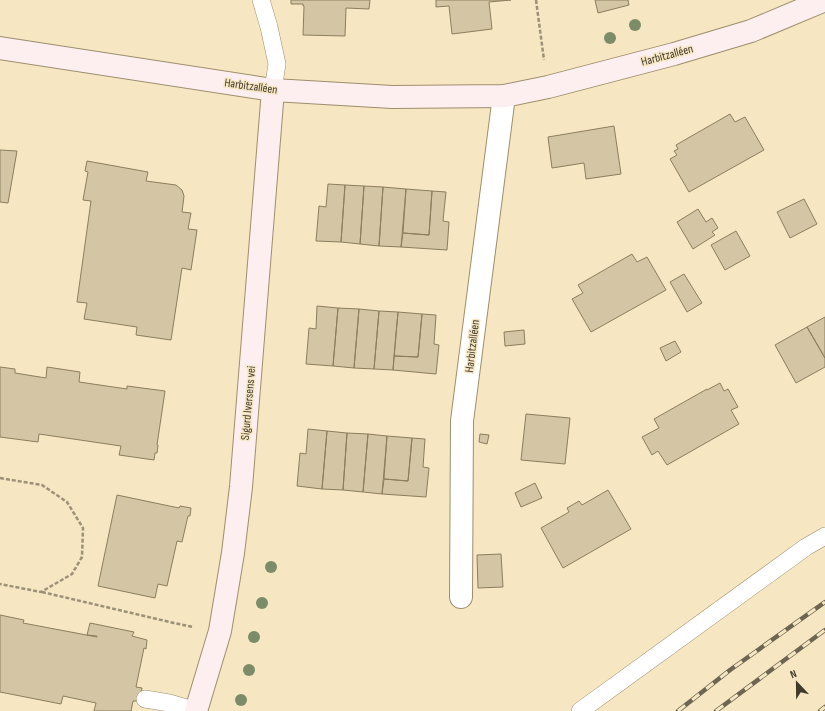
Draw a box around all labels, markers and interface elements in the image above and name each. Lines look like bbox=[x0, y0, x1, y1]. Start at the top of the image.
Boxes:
street label: Harbitzalléen bbox=[639, 41, 695, 70]
street label: Harbitzalléen bbox=[223, 75, 278, 98]
street label: Harbitzalléen bbox=[462, 319, 483, 373]
street label: Sigurd Iversens vei bbox=[238, 365, 259, 441]
north arrow bbox=[777, 663, 817, 703]
text: N bbox=[788, 667, 799, 681]

